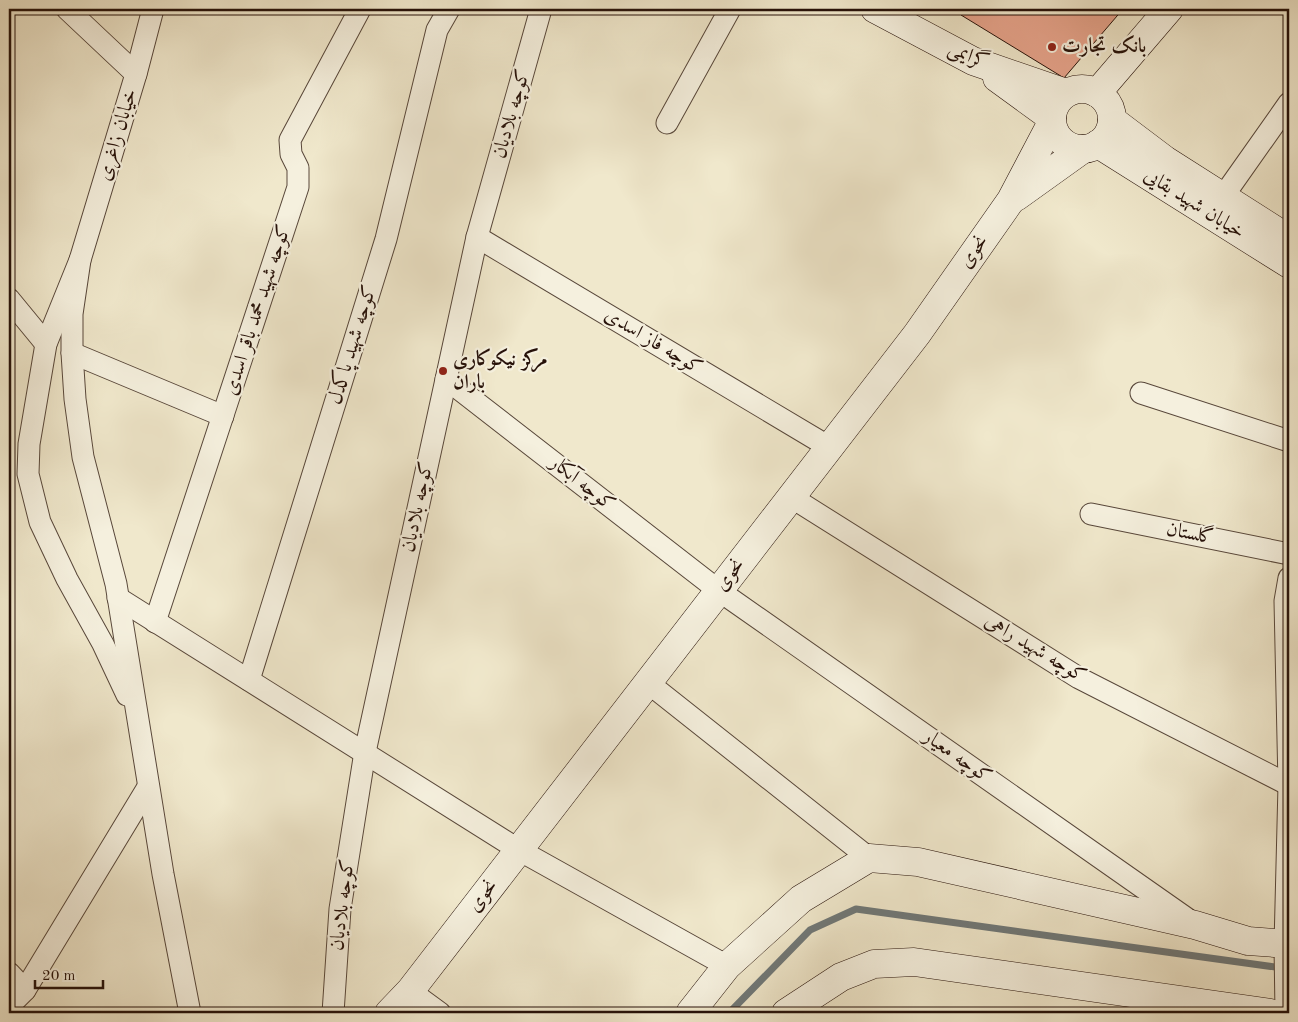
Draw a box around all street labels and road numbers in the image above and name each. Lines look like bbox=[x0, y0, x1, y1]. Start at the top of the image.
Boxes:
street label: گرایمی bbox=[944, 34, 993, 75]
street label: کوچه بلادیان bbox=[489, 67, 536, 161]
street label: خیابان زاغری bbox=[95, 87, 143, 184]
street label: خیابان شهید بقایی bbox=[1139, 165, 1248, 245]
street label: کوچه شهید محمد باقر اسدی bbox=[220, 222, 297, 398]
street label: نحوی bbox=[956, 232, 993, 273]
street label: کوچه شهید پاکدل bbox=[322, 282, 383, 408]
street label: کوچه فاز اسدی bbox=[600, 304, 706, 381]
street label: کوچه آبکار bbox=[543, 448, 620, 517]
street label: کوچه بلادیان bbox=[398, 460, 439, 554]
street label: گلستان bbox=[1165, 516, 1216, 548]
street label: نحوی bbox=[711, 555, 749, 596]
street label: کوچه شهید راهی bbox=[980, 610, 1090, 689]
street label: کوچه معیار bbox=[917, 724, 995, 789]
street label: کوچه بلادیان bbox=[326, 858, 361, 952]
street label: نحوی bbox=[464, 876, 502, 917]

